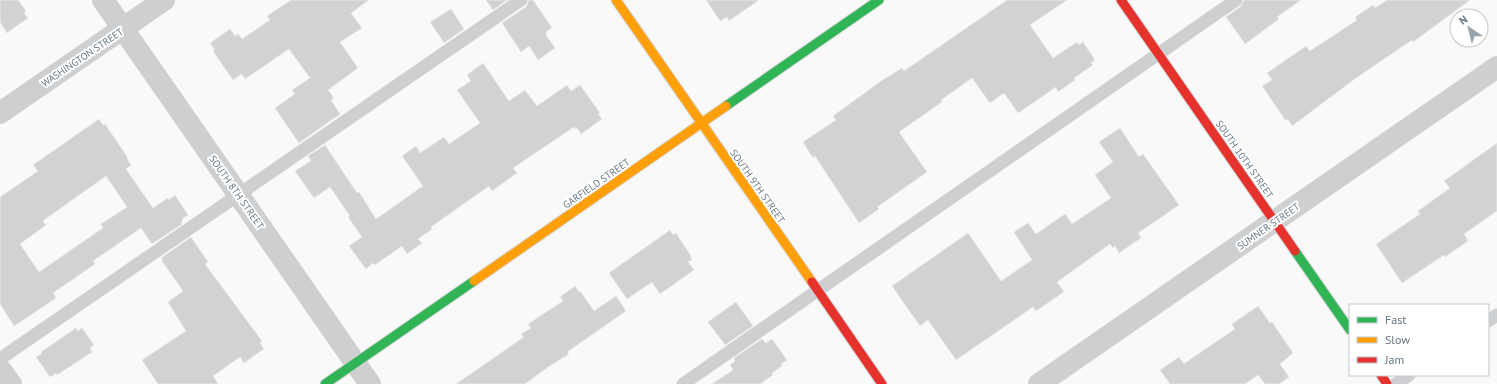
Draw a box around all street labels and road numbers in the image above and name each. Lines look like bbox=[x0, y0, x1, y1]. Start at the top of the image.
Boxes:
street label: WASHINGTON STREET bbox=[39, 25, 126, 90]
street label: SOUTH 10TH STREET bbox=[1213, 118, 1277, 201]
street label: SOUTH 9TH STREET bbox=[727, 147, 788, 226]
street label: SOUTH 8TH STREET bbox=[206, 153, 267, 232]
street label: GARFIELD STREET bbox=[560, 155, 633, 211]
street label: SUMNER STREET bbox=[1234, 200, 1302, 253]

